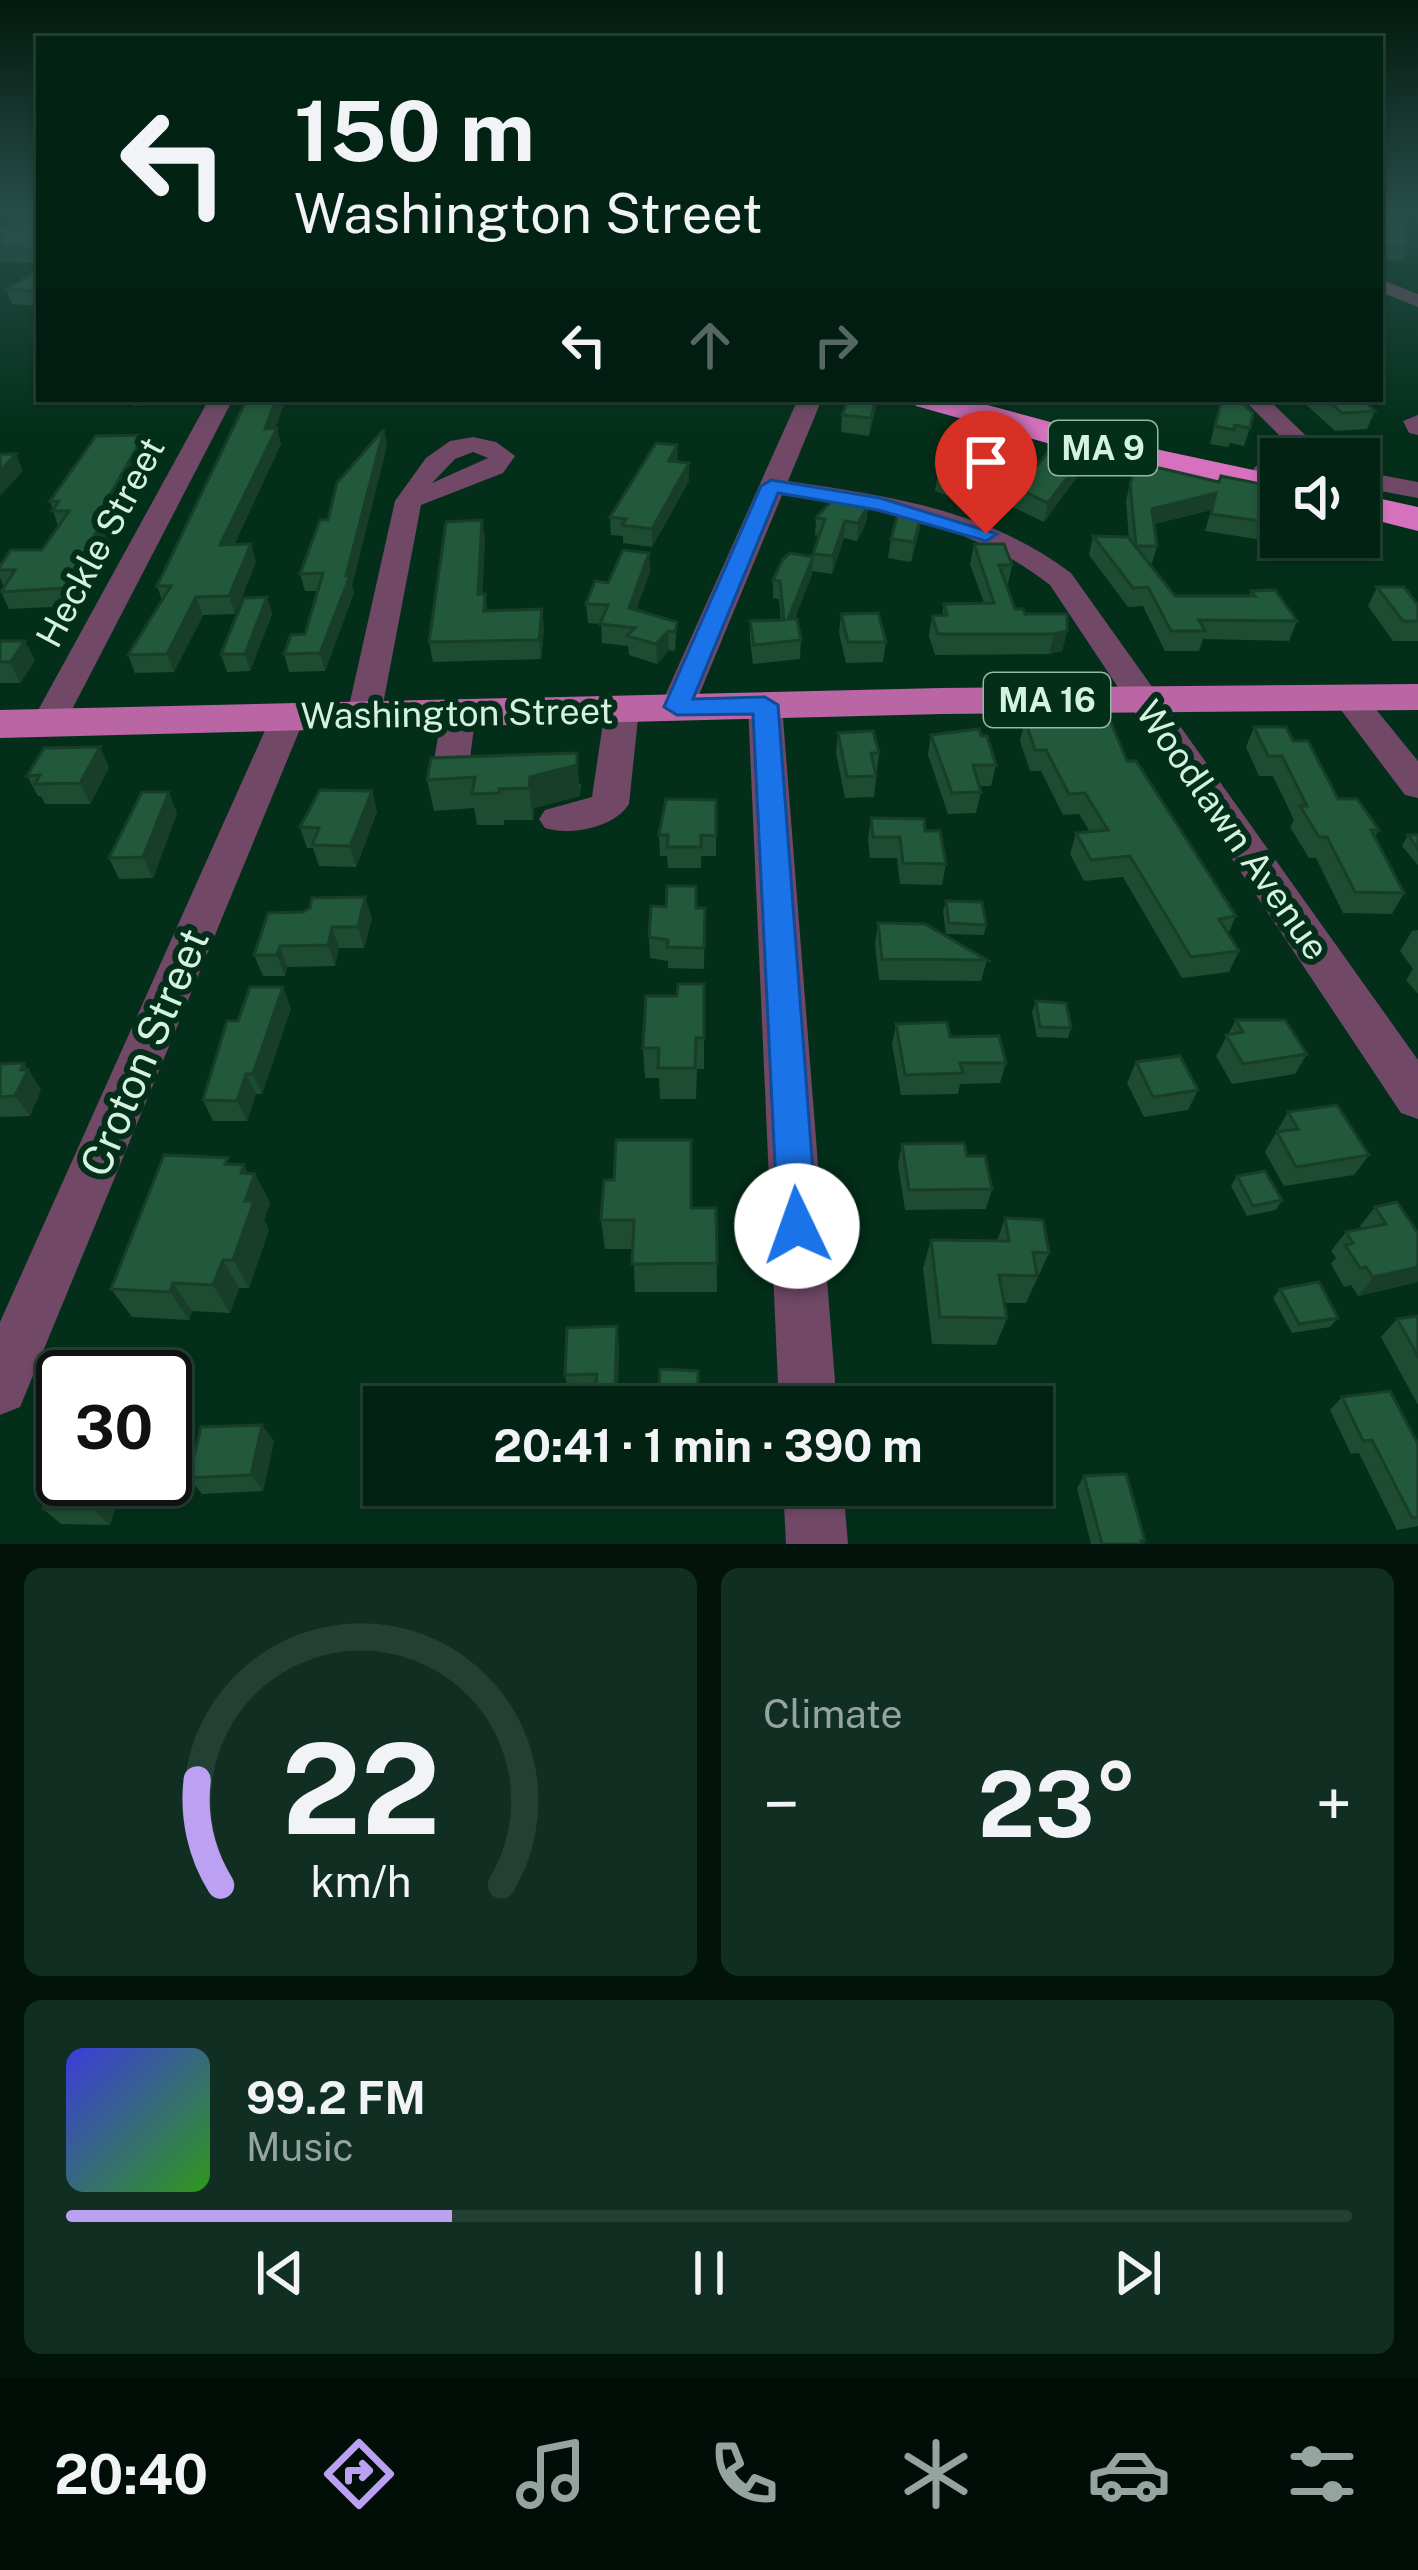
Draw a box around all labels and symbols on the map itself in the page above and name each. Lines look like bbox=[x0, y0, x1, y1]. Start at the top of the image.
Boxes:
pin bbox=[935, 411, 1037, 534]
road number: MA 9 bbox=[1049, 421, 1157, 475]
street label: Heckle Street bbox=[27, 430, 173, 654]
road number: MA 16 bbox=[984, 673, 1110, 727]
street label: Washington Street bbox=[300, 689, 614, 737]
street label: Woodlawn Avenue bbox=[1128, 692, 1338, 968]
street label: Croton Street bbox=[70, 921, 218, 1183]
position arrow bbox=[734, 1163, 860, 1289]
speed limit sign: 30 bbox=[36, 1350, 192, 1506]

